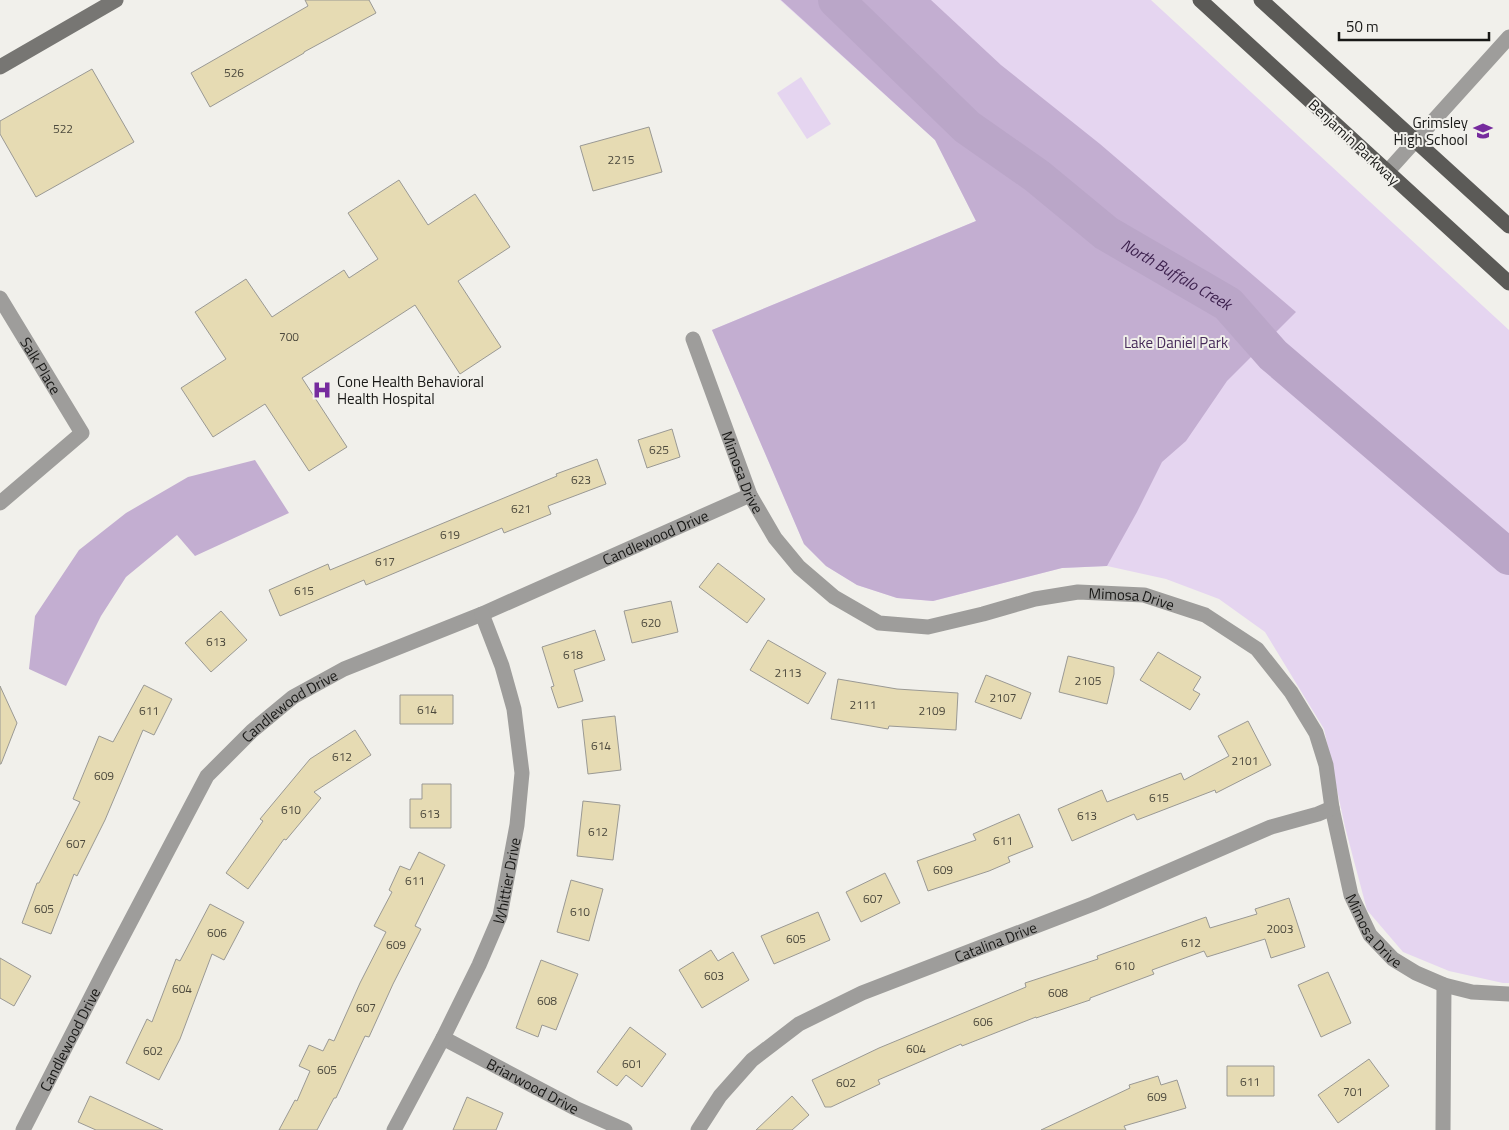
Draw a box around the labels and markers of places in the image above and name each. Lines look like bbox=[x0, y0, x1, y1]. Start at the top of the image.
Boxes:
place label: Grimsley High School bbox=[1393, 111, 1468, 151]
school or university icon: Grimsley High School bbox=[1472, 120, 1494, 142]
place label: Cone Health Behavioral Health Hospital bbox=[337, 370, 484, 410]
hospital icon: Cone Health Behavioral Health Hospital bbox=[311, 379, 333, 401]

